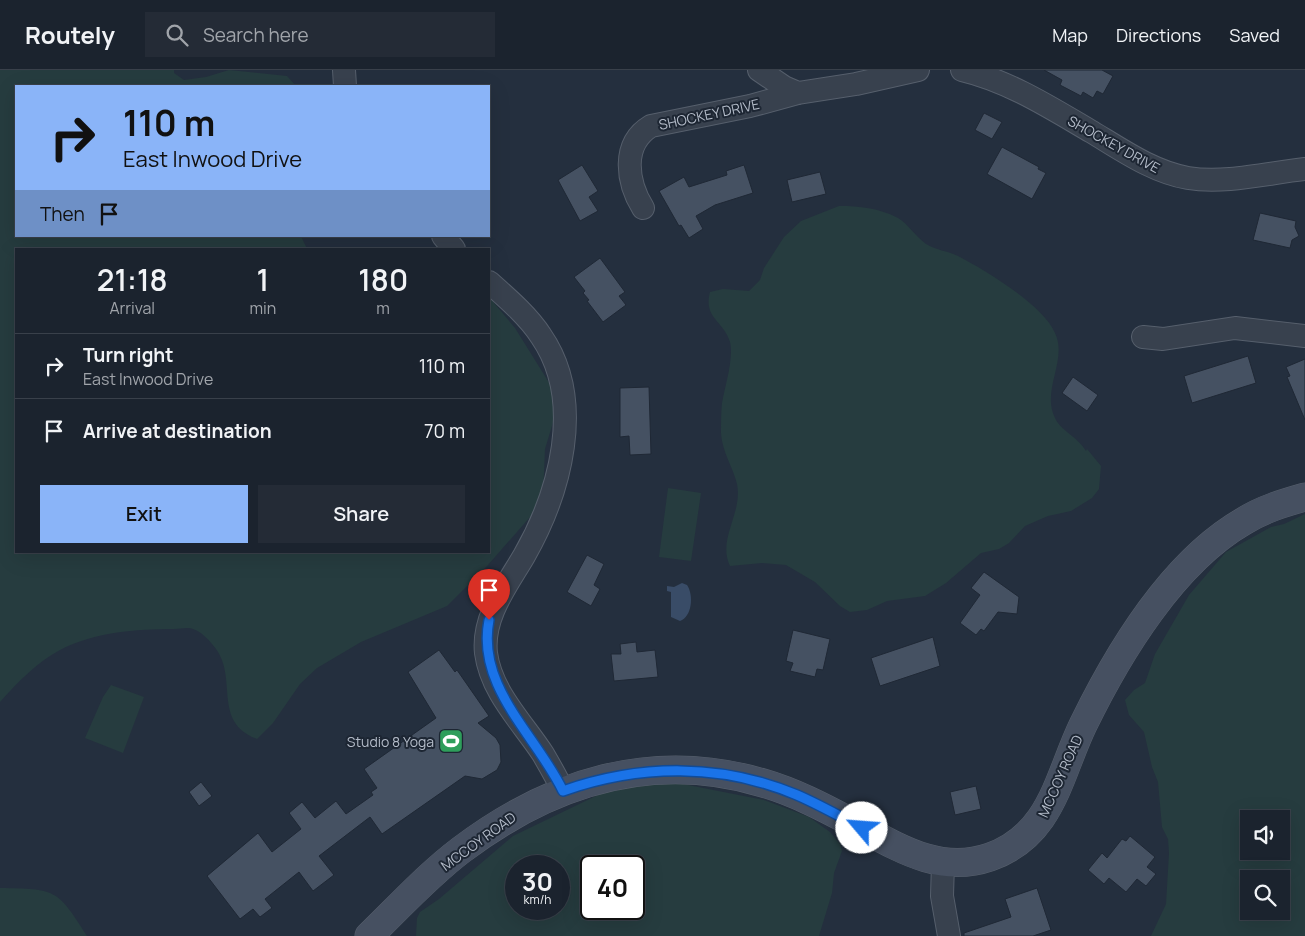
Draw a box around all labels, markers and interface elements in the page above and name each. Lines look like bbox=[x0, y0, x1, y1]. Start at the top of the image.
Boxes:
search box bbox=[145, 12, 495, 57]
text: Routely bbox=[25, 18, 115, 51]
icon: search bbox=[163, 21, 191, 49]
text: Search here bbox=[203, 22, 309, 48]
text: Map bbox=[1052, 23, 1088, 47]
text: Directions bbox=[1116, 23, 1201, 47]
text: Saved bbox=[1229, 23, 1280, 47]
street label: SHOCKEY DRIVE bbox=[657, 94, 761, 134]
text: 110 m bbox=[123, 99, 215, 147]
icon: right bbox=[40, 105, 105, 170]
street label: SHOCKEY DRIVE bbox=[1065, 111, 1163, 177]
text: East Inwood Drive bbox=[123, 144, 302, 174]
icon: arrive bbox=[95, 200, 123, 228]
text: Then bbox=[40, 201, 85, 227]
text: 21:18 bbox=[97, 259, 168, 300]
text: 1 bbox=[257, 259, 269, 300]
text: 180 bbox=[358, 259, 408, 300]
text: Arrival bbox=[109, 297, 155, 319]
text: min bbox=[250, 297, 276, 319]
text: m bbox=[376, 297, 390, 319]
text: Turn right bbox=[83, 342, 173, 368]
icon: right bbox=[40, 352, 68, 380]
text: 110 m bbox=[419, 353, 465, 379]
text: East Inwood Drive bbox=[83, 368, 213, 390]
icon: arrive bbox=[40, 417, 68, 445]
text: Arrive at destination bbox=[83, 418, 272, 444]
text: 70 m bbox=[424, 418, 465, 444]
button: Exit bbox=[40, 485, 248, 543]
button: Share bbox=[258, 485, 465, 543]
pin bbox=[468, 569, 510, 620]
icon: arrive bbox=[475, 576, 503, 604]
sports icon: Studio 8 Yoga bbox=[438, 728, 464, 754]
place label: Studio 8 Yoga bbox=[347, 732, 434, 751]
street label: MCCOY ROAD bbox=[1033, 732, 1087, 820]
position arrow bbox=[835, 801, 887, 853]
street label: MCCOY ROAD bbox=[437, 807, 519, 875]
map controls bbox=[1240, 810, 1290, 920]
button: sound bbox=[1240, 810, 1290, 860]
speed limit sign: 40 bbox=[580, 855, 645, 920]
text: 30 bbox=[522, 864, 553, 899]
button: search bbox=[1240, 870, 1290, 920]
text: km/h bbox=[524, 891, 551, 908]

